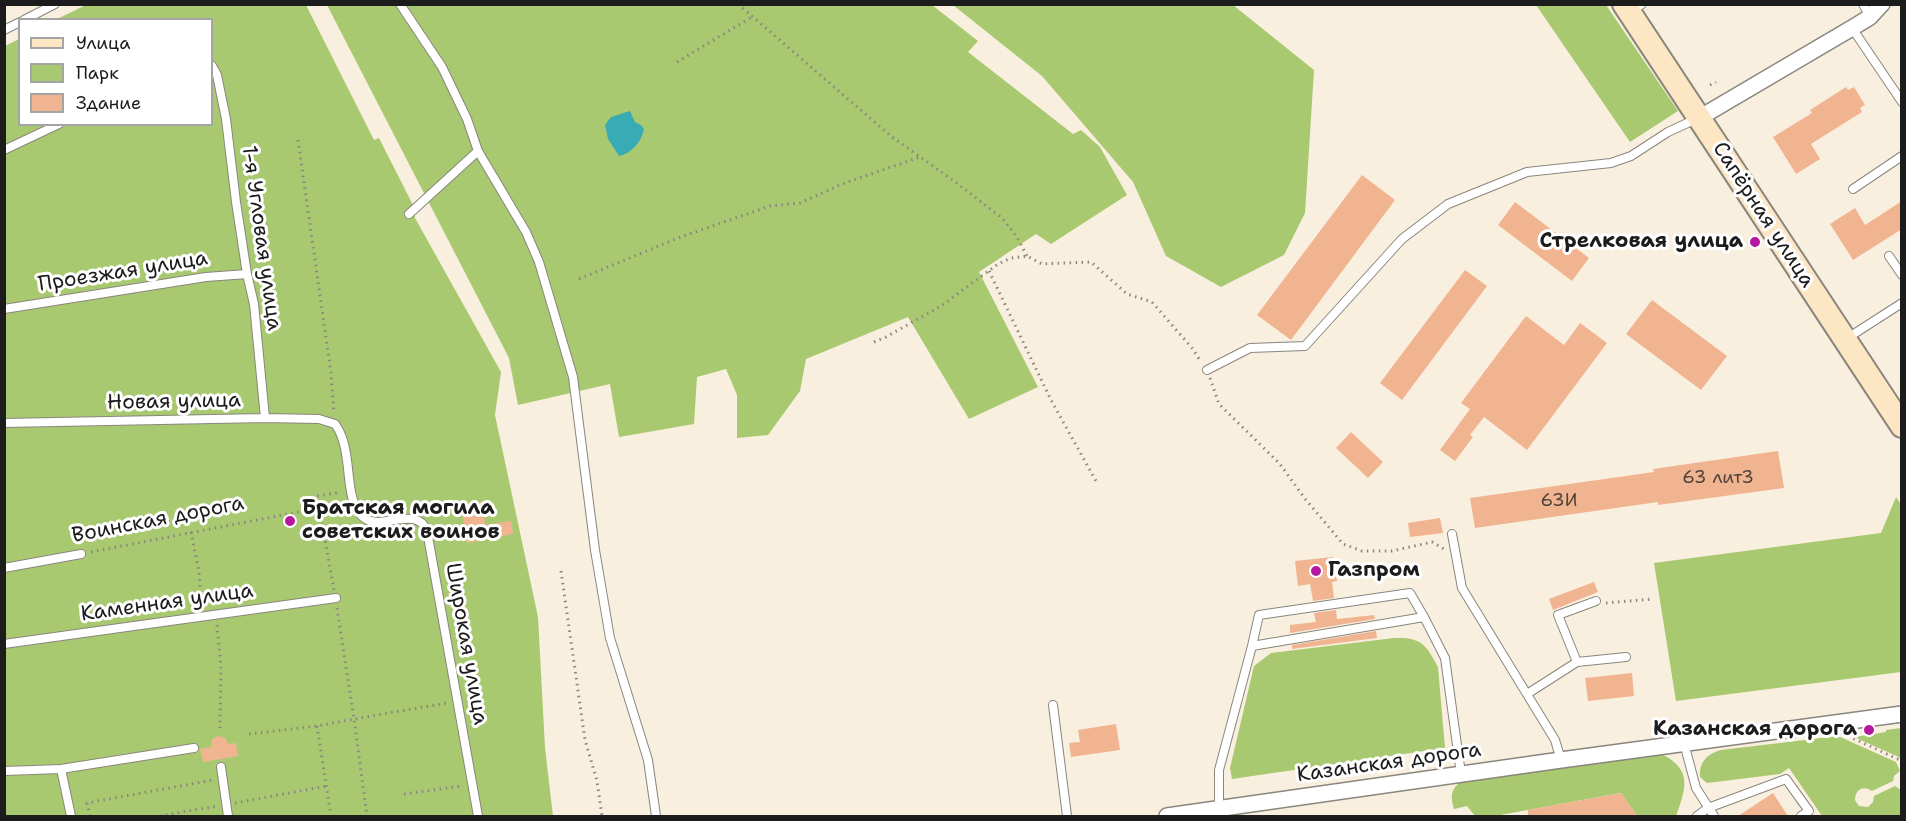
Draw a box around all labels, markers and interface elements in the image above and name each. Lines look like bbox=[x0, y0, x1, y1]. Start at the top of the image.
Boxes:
legend bbox=[18, 18, 213, 126]
text: Улица bbox=[76, 31, 130, 55]
text: Парк bbox=[76, 61, 119, 85]
text: Здание bbox=[76, 91, 141, 115]
street label: Сапёрная улица bbox=[1707, 137, 1819, 293]
street label: 1-я Угловая улица bbox=[236, 144, 286, 332]
place label: Стрелковая улица bbox=[1540, 229, 1743, 255]
marker: Стрелковая улица bbox=[1748, 235, 1762, 249]
street label: Проезжая улица bbox=[36, 246, 210, 298]
street label: Новая улица bbox=[107, 388, 241, 416]
house number: 63 лит3 bbox=[1682, 467, 1754, 489]
house number: 63И bbox=[1541, 490, 1577, 512]
street label: Воинская дорога bbox=[70, 491, 246, 549]
place label: Братская могила советских воинов bbox=[302, 496, 500, 546]
marker: Братская могила советских воинов bbox=[283, 514, 297, 528]
place label: Газпром bbox=[1328, 558, 1420, 584]
street label: Широкая улица bbox=[439, 561, 493, 727]
marker: Газпром bbox=[1309, 564, 1323, 578]
street label: Каменная улица bbox=[79, 578, 255, 628]
place label: Казанская дорога bbox=[1653, 717, 1857, 743]
marker: Казанская дорога bbox=[1862, 723, 1876, 737]
street label: Казанская дорога bbox=[1295, 738, 1483, 788]

